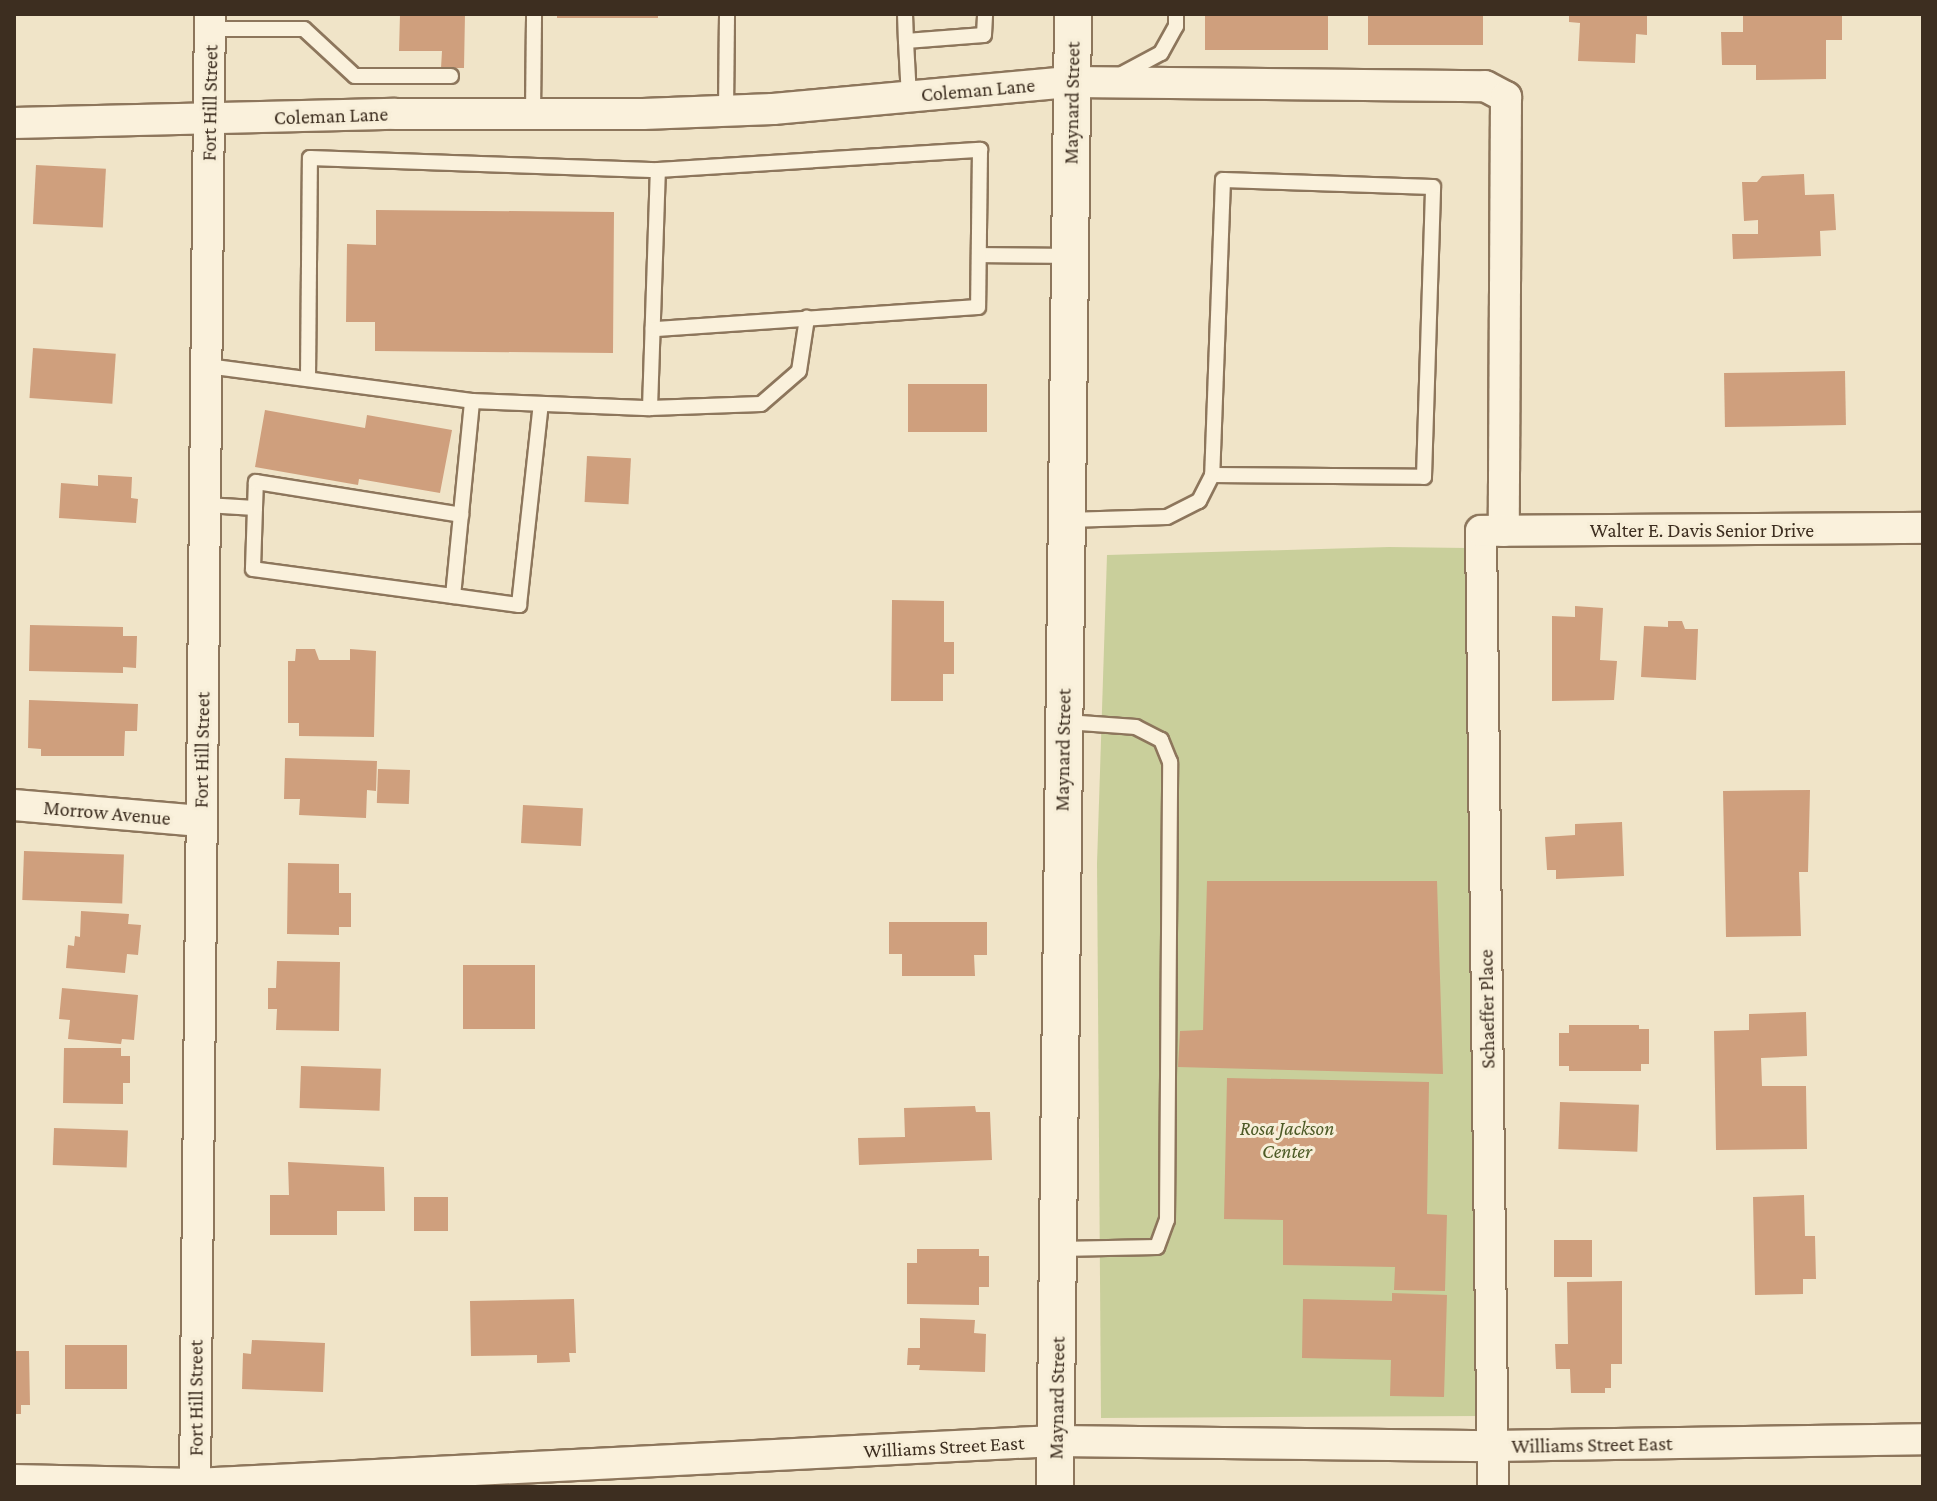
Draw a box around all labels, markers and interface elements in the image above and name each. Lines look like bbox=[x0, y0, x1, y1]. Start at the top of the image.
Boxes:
street label: Maynard Street bbox=[1059, 41, 1085, 165]
street label: Fort Hill Street bbox=[197, 45, 223, 161]
street label: Coleman Lane bbox=[920, 73, 1036, 107]
street label: Coleman Lane bbox=[273, 102, 389, 130]
street label: Walter E. Davis Senior Drive bbox=[1590, 518, 1814, 542]
street label: Maynard Street bbox=[1050, 688, 1076, 812]
street label: Fort Hill Street bbox=[189, 692, 215, 808]
street label: Morrow Avenue bbox=[42, 795, 172, 831]
street label: Schaeffer Place bbox=[1474, 949, 1500, 1069]
park label: Rosa Jackson Center bbox=[1240, 1116, 1334, 1163]
street label: Maynard Street bbox=[1044, 1336, 1070, 1460]
street label: Fort Hill Street bbox=[184, 1340, 208, 1456]
street label: Williams Street East bbox=[863, 1431, 1025, 1463]
street label: Williams Street East bbox=[1511, 1432, 1673, 1458]

